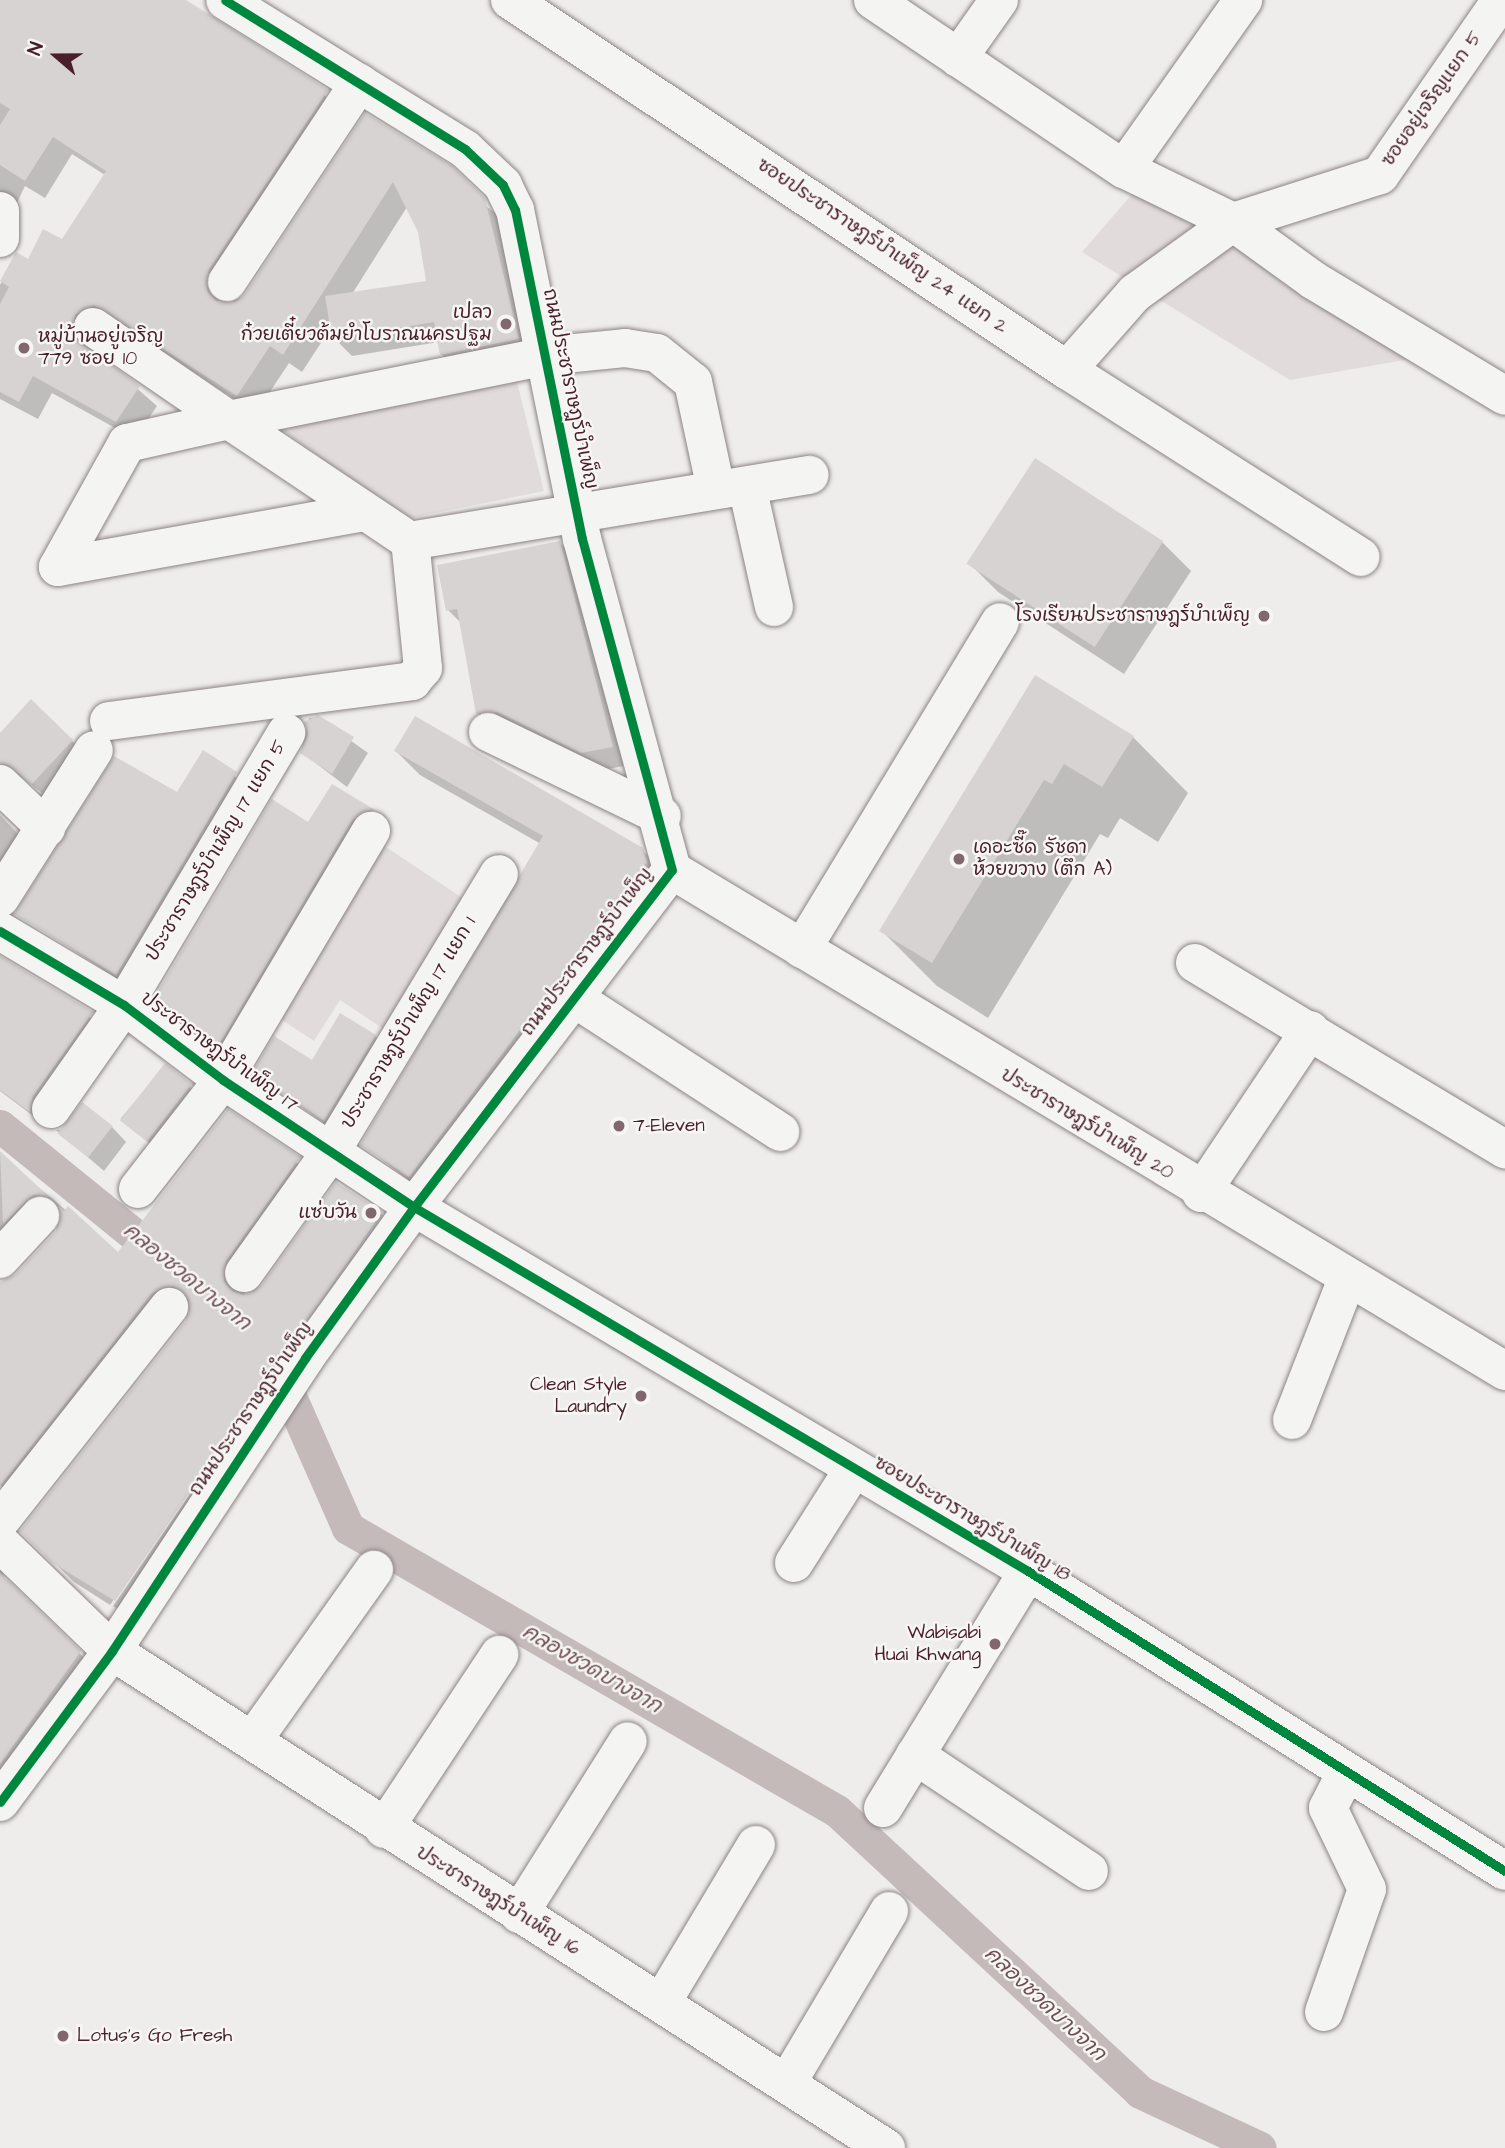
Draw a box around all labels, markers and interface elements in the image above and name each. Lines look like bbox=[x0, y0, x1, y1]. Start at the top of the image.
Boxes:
north arrow bbox=[21, 21, 91, 91]
street label: ซอยอยู่เจริญแยก 5 bbox=[1377, 27, 1487, 171]
text: N bbox=[21, 38, 51, 59]
street label: ซอยประชาราษฎร์บำเพ็ญ 24 แยก 2 bbox=[753, 154, 1011, 338]
street label: ถนนประชาราษฎร์บำเพ็ญ bbox=[538, 287, 602, 491]
place label: เปลว ก๋วยเตี๋ยวต้มยำโบราณนครปฐม bbox=[240, 302, 492, 346]
marker: เปลว ก๋วยเตี๋ยวต้มยำโบราณนครปฐม bbox=[498, 316, 514, 332]
place label: หมู่บ้านอยู่เจริญ 779 ซอย 10 bbox=[38, 326, 163, 370]
marker: หมู่บ้านอยู่เจริญ 779 ซอย 10 bbox=[16, 340, 32, 356]
place label: โรงเรียนประชาราษฎร์บำเพ็ญ bbox=[1015, 605, 1250, 627]
marker: โรงเรียนประชาราษฎร์บำเพ็ญ bbox=[1256, 608, 1272, 624]
street label: ประชาราษฎร์บำเพ็ญ 17 แยก 5 bbox=[141, 736, 291, 966]
place label: เดอะซี๊ด รัชดา ห้วยขวาง (ตึก A) bbox=[973, 837, 1112, 881]
marker: เดอะซี๊ด รัชดา ห้วยขวาง (ตึก A) bbox=[951, 851, 967, 867]
street label: ถนนประชาราษฎร์บำเพ็ญ bbox=[516, 864, 658, 1040]
street label: ประชาราษฎร์บำเพ็ญ 17 แยก 1 bbox=[337, 913, 481, 1133]
street label: ประชาราษฎร์บำเพ็ญ 17 bbox=[136, 987, 302, 1117]
street label: ประชาราษฎร์บำเพ็ญ 20 bbox=[996, 1063, 1178, 1185]
place label: 7-Eleven bbox=[633, 1115, 705, 1137]
marker: 7-Eleven bbox=[611, 1118, 627, 1134]
place label: แซ่บวัน bbox=[298, 1202, 357, 1224]
marker: แซ่บวัน bbox=[363, 1205, 379, 1221]
water label: คลองชวดบางจาก bbox=[118, 1218, 256, 1336]
street label: ถนนประชาราษฎร์บำเพ็ญ bbox=[184, 1318, 318, 1500]
place label: Clean Style Laundry bbox=[530, 1374, 627, 1418]
marker: Clean Style Laundry bbox=[633, 1388, 649, 1404]
street label: ซอยประชาราษฎร์บำเพ็ญ 18 bbox=[870, 1451, 1074, 1587]
water label: คลองชวดบางจาก bbox=[518, 1619, 666, 1719]
place label: Wabisabi Huai Khwang bbox=[874, 1622, 981, 1666]
marker: Wabisabi Huai Khwang bbox=[987, 1636, 1003, 1652]
street label: ประชาราษฎร์บำเพ็ญ 16 bbox=[412, 1841, 584, 1961]
water label: คลองชวดบางจาก bbox=[979, 1942, 1111, 2066]
place label: Lotus's Go Fresh bbox=[77, 2025, 232, 2047]
marker: Lotus's Go Fresh bbox=[55, 2028, 71, 2044]

